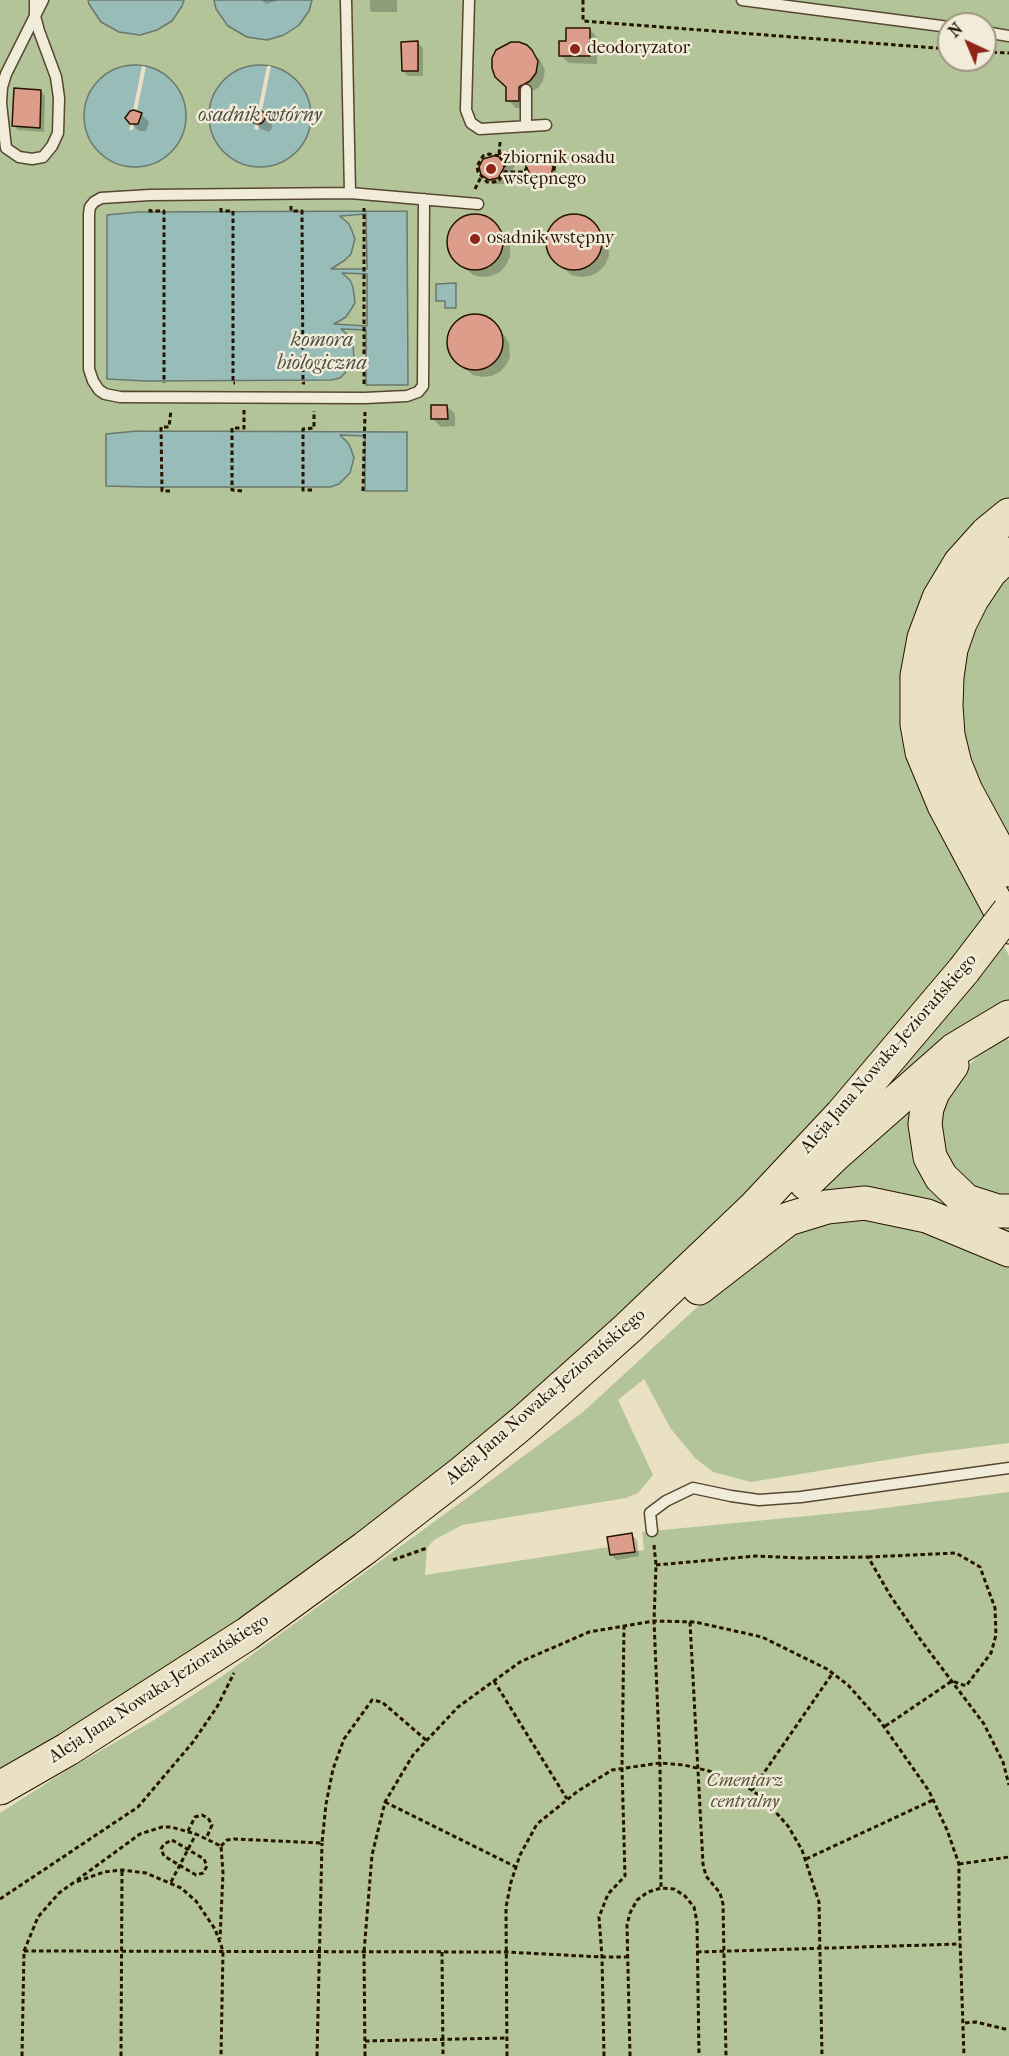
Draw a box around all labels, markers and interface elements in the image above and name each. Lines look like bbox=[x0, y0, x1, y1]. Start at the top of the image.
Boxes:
north arrow bbox=[937, 12, 997, 72]
text: N bbox=[945, 19, 966, 41]
place label: deodoryzator bbox=[587, 38, 690, 60]
marker: deodoryzator bbox=[568, 42, 582, 56]
water label: osadnik wtórny bbox=[198, 104, 322, 128]
place label: zbiornik osadu wstępnego bbox=[503, 148, 615, 190]
marker: zbiornik osadu wstępnego bbox=[484, 162, 498, 176]
place label: osadnik wstępny bbox=[487, 228, 614, 250]
marker: osadnik wstępny bbox=[468, 232, 482, 246]
water label: komora biologiczna bbox=[277, 329, 367, 376]
street label: Aleja Jana Nowaka-Jeziorańskiego bbox=[796, 950, 982, 1158]
street label: Aleja Jana Nowaka-Jeziorańskiego bbox=[442, 1304, 650, 1490]
street label: Aleja Jana Nowaka-Jeziorańskiego bbox=[45, 1610, 273, 1768]
park label: Cmentarz centralny bbox=[707, 1771, 783, 1814]

